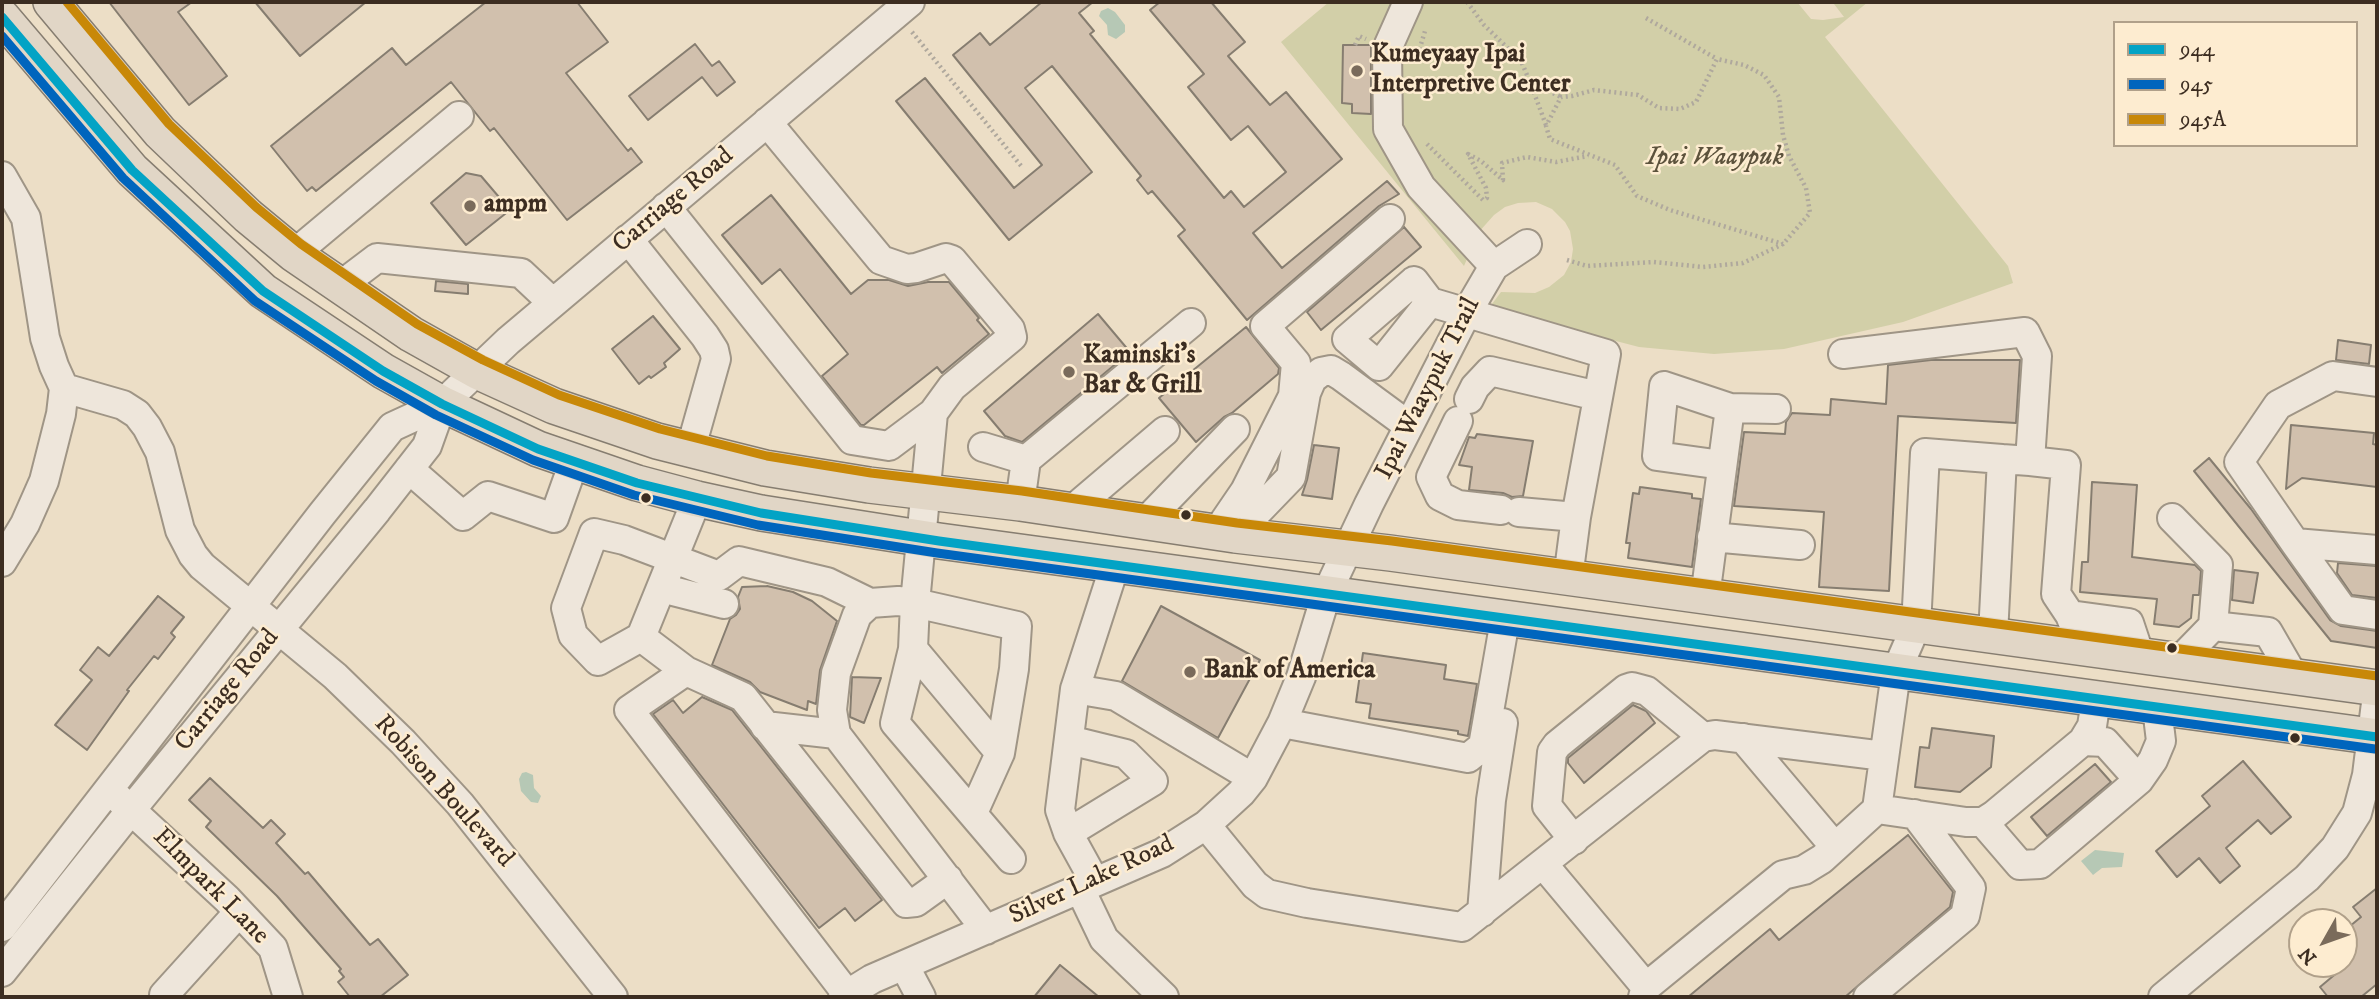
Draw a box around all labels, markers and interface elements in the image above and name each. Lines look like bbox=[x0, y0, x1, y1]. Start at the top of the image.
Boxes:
legend bbox=[2113, 21, 2358, 147]
text: 944 bbox=[2180, 37, 2215, 63]
place label: Kumeyaay Ipai Interpretive Center bbox=[1371, 40, 1570, 102]
marker: Kumeyaay Ipai Interpretive Center bbox=[1349, 63, 1365, 79]
text: 945 bbox=[2180, 72, 2213, 98]
text: 945A bbox=[2180, 107, 2226, 133]
street label: Carriage Road bbox=[607, 141, 741, 261]
park label: Ipai Waaypuk bbox=[1646, 143, 1784, 175]
place label: ampm bbox=[484, 190, 547, 222]
marker: ampm bbox=[462, 198, 478, 214]
street label: Ipai Waaypuk Trail bbox=[1370, 293, 1488, 485]
place label: Kaminski's Bar & Grill bbox=[1083, 341, 1201, 402]
marker: Kaminski's Bar & Grill bbox=[1061, 364, 1077, 380]
unlabelled marker bbox=[639, 491, 653, 505]
unlabelled marker bbox=[1179, 508, 1193, 522]
street label: Carriage Road bbox=[169, 624, 287, 758]
unlabelled marker bbox=[2165, 641, 2179, 655]
place label: Bank of America bbox=[1204, 656, 1375, 688]
marker: Bank of America bbox=[1182, 664, 1198, 680]
street label: Robison Boulevard bbox=[366, 709, 520, 875]
unlabelled marker bbox=[2288, 731, 2302, 745]
street label: Elmpark Lane bbox=[145, 822, 275, 952]
street label: Silver Lake Road bbox=[1005, 829, 1179, 933]
north arrow bbox=[2288, 908, 2358, 978]
text: N bbox=[2294, 942, 2322, 969]

